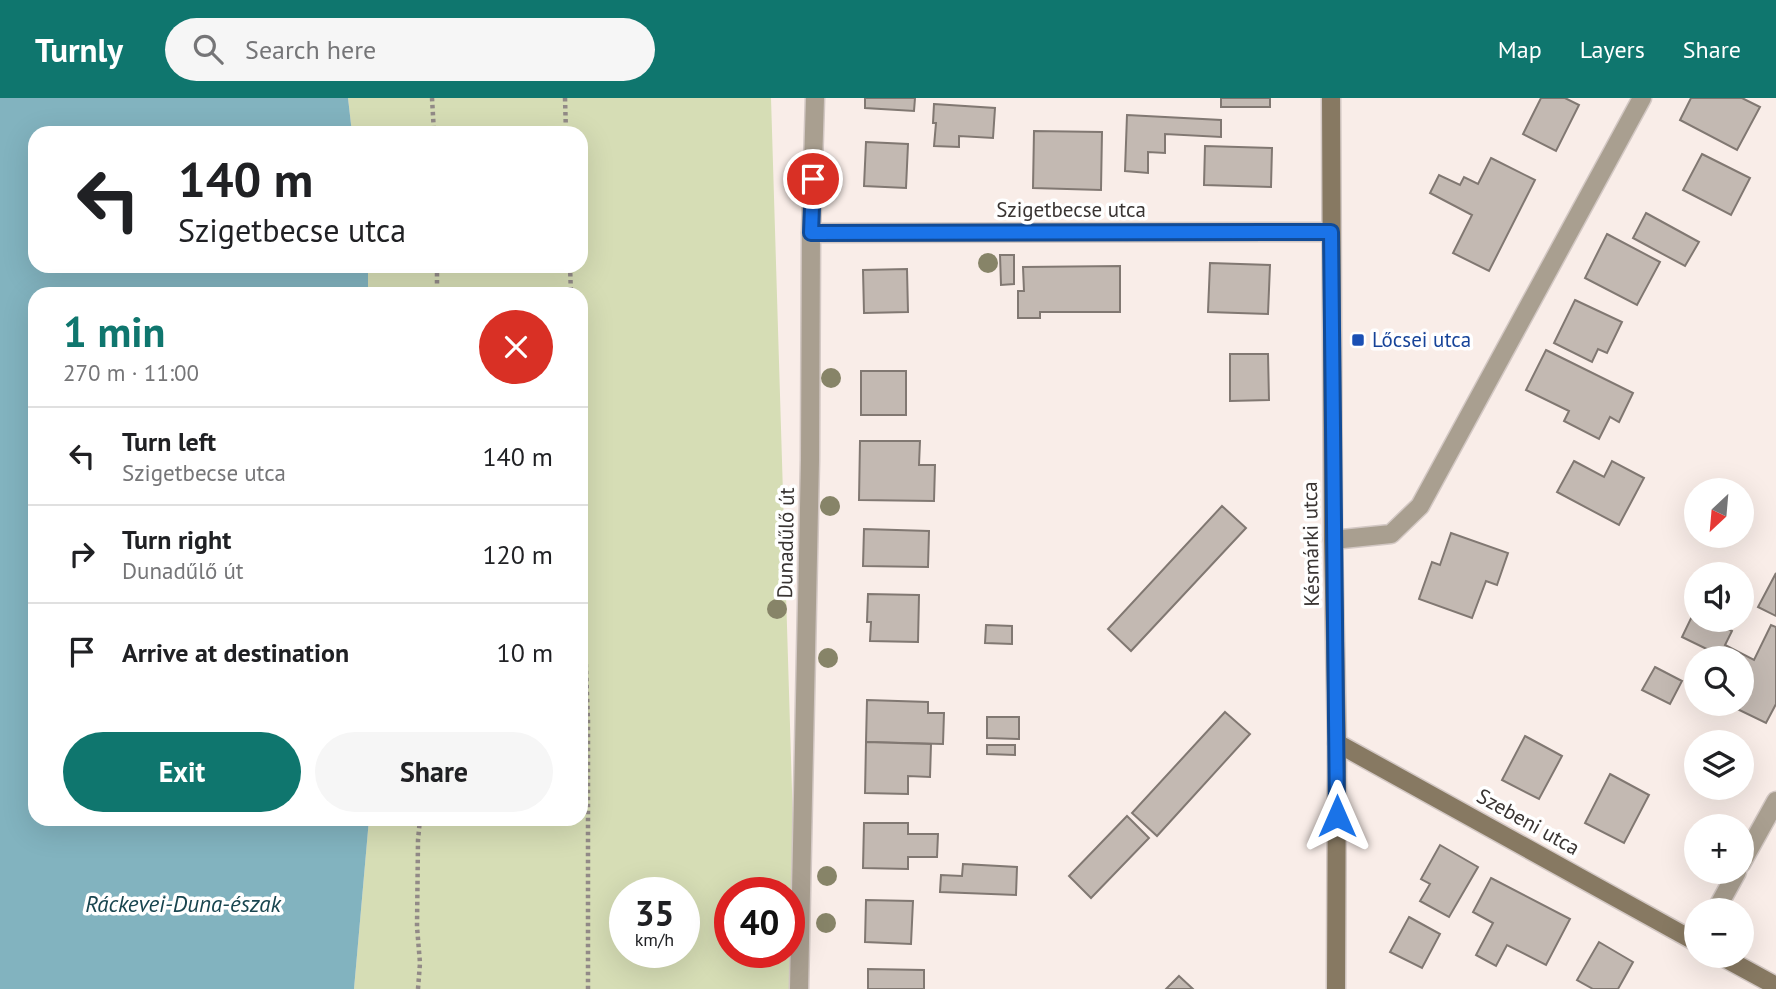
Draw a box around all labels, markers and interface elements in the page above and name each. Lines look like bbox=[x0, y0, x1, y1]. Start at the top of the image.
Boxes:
search box bbox=[165, 18, 655, 81]
text: Turnly bbox=[35, 28, 123, 71]
icon: search bbox=[189, 30, 227, 68]
text: Search here bbox=[245, 33, 376, 66]
text: Map bbox=[1498, 34, 1542, 65]
text: Layers bbox=[1580, 34, 1645, 65]
text: Share bbox=[1683, 34, 1741, 65]
text: 140 m bbox=[178, 147, 313, 211]
pin bbox=[783, 149, 843, 209]
icon: left bbox=[63, 154, 154, 245]
icon: arrive bbox=[794, 160, 832, 198]
street label: Szigetbecse utca bbox=[996, 196, 1146, 223]
text: Szigetbecse utca bbox=[178, 209, 406, 251]
text: 1 min bbox=[63, 304, 165, 359]
button: close bbox=[479, 310, 553, 384]
place label: Lőcsei utca bbox=[1372, 326, 1471, 353]
marker: Lőcsei utca bbox=[1350, 332, 1366, 348]
text: 270 m · 11:00 bbox=[63, 358, 199, 387]
text: Turn left bbox=[122, 425, 216, 458]
icon: left bbox=[63, 437, 101, 475]
text: 140 m bbox=[482, 440, 553, 473]
text: Szigetbecse utca bbox=[122, 458, 286, 487]
north arrow bbox=[1684, 478, 1754, 548]
map controls bbox=[1684, 478, 1754, 968]
street label: Késmárki utca bbox=[1296, 481, 1325, 607]
street label: Dunadűlő út bbox=[771, 487, 800, 599]
text: Turn right bbox=[122, 523, 231, 556]
icon: right bbox=[63, 535, 101, 573]
text: 120 m bbox=[482, 538, 553, 571]
text: Dunadűlő út bbox=[122, 556, 244, 585]
button: sound bbox=[1684, 562, 1754, 632]
icon: arrive bbox=[63, 633, 101, 671]
text: Arrive at destination bbox=[122, 636, 349, 669]
text: 10 m bbox=[497, 636, 553, 669]
button: search bbox=[1684, 646, 1754, 716]
button: layers bbox=[1684, 730, 1754, 800]
button: Exit bbox=[63, 732, 301, 812]
button: Share bbox=[315, 732, 553, 812]
position arrow bbox=[1300, 779, 1374, 853]
street label: Szebeni utca bbox=[1472, 782, 1585, 861]
button: + bbox=[1684, 814, 1754, 884]
speed limit sign: 40 bbox=[714, 877, 805, 968]
water label: Ráckevei-Duna-észak bbox=[85, 889, 282, 918]
text: 35 bbox=[635, 890, 674, 936]
button: − bbox=[1684, 898, 1754, 968]
text: km/h bbox=[635, 928, 674, 951]

